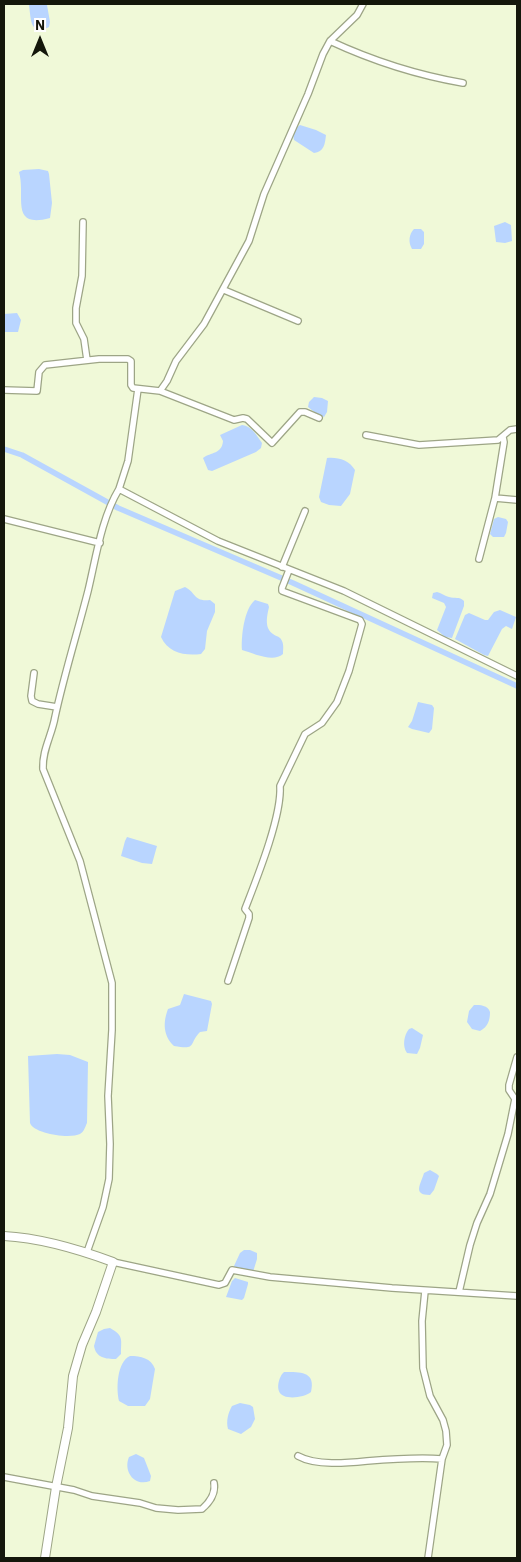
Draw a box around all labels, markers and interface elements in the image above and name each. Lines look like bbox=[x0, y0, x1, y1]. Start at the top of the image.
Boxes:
north arrow bbox=[15, 15, 65, 65]
text: N bbox=[35, 16, 45, 34]

